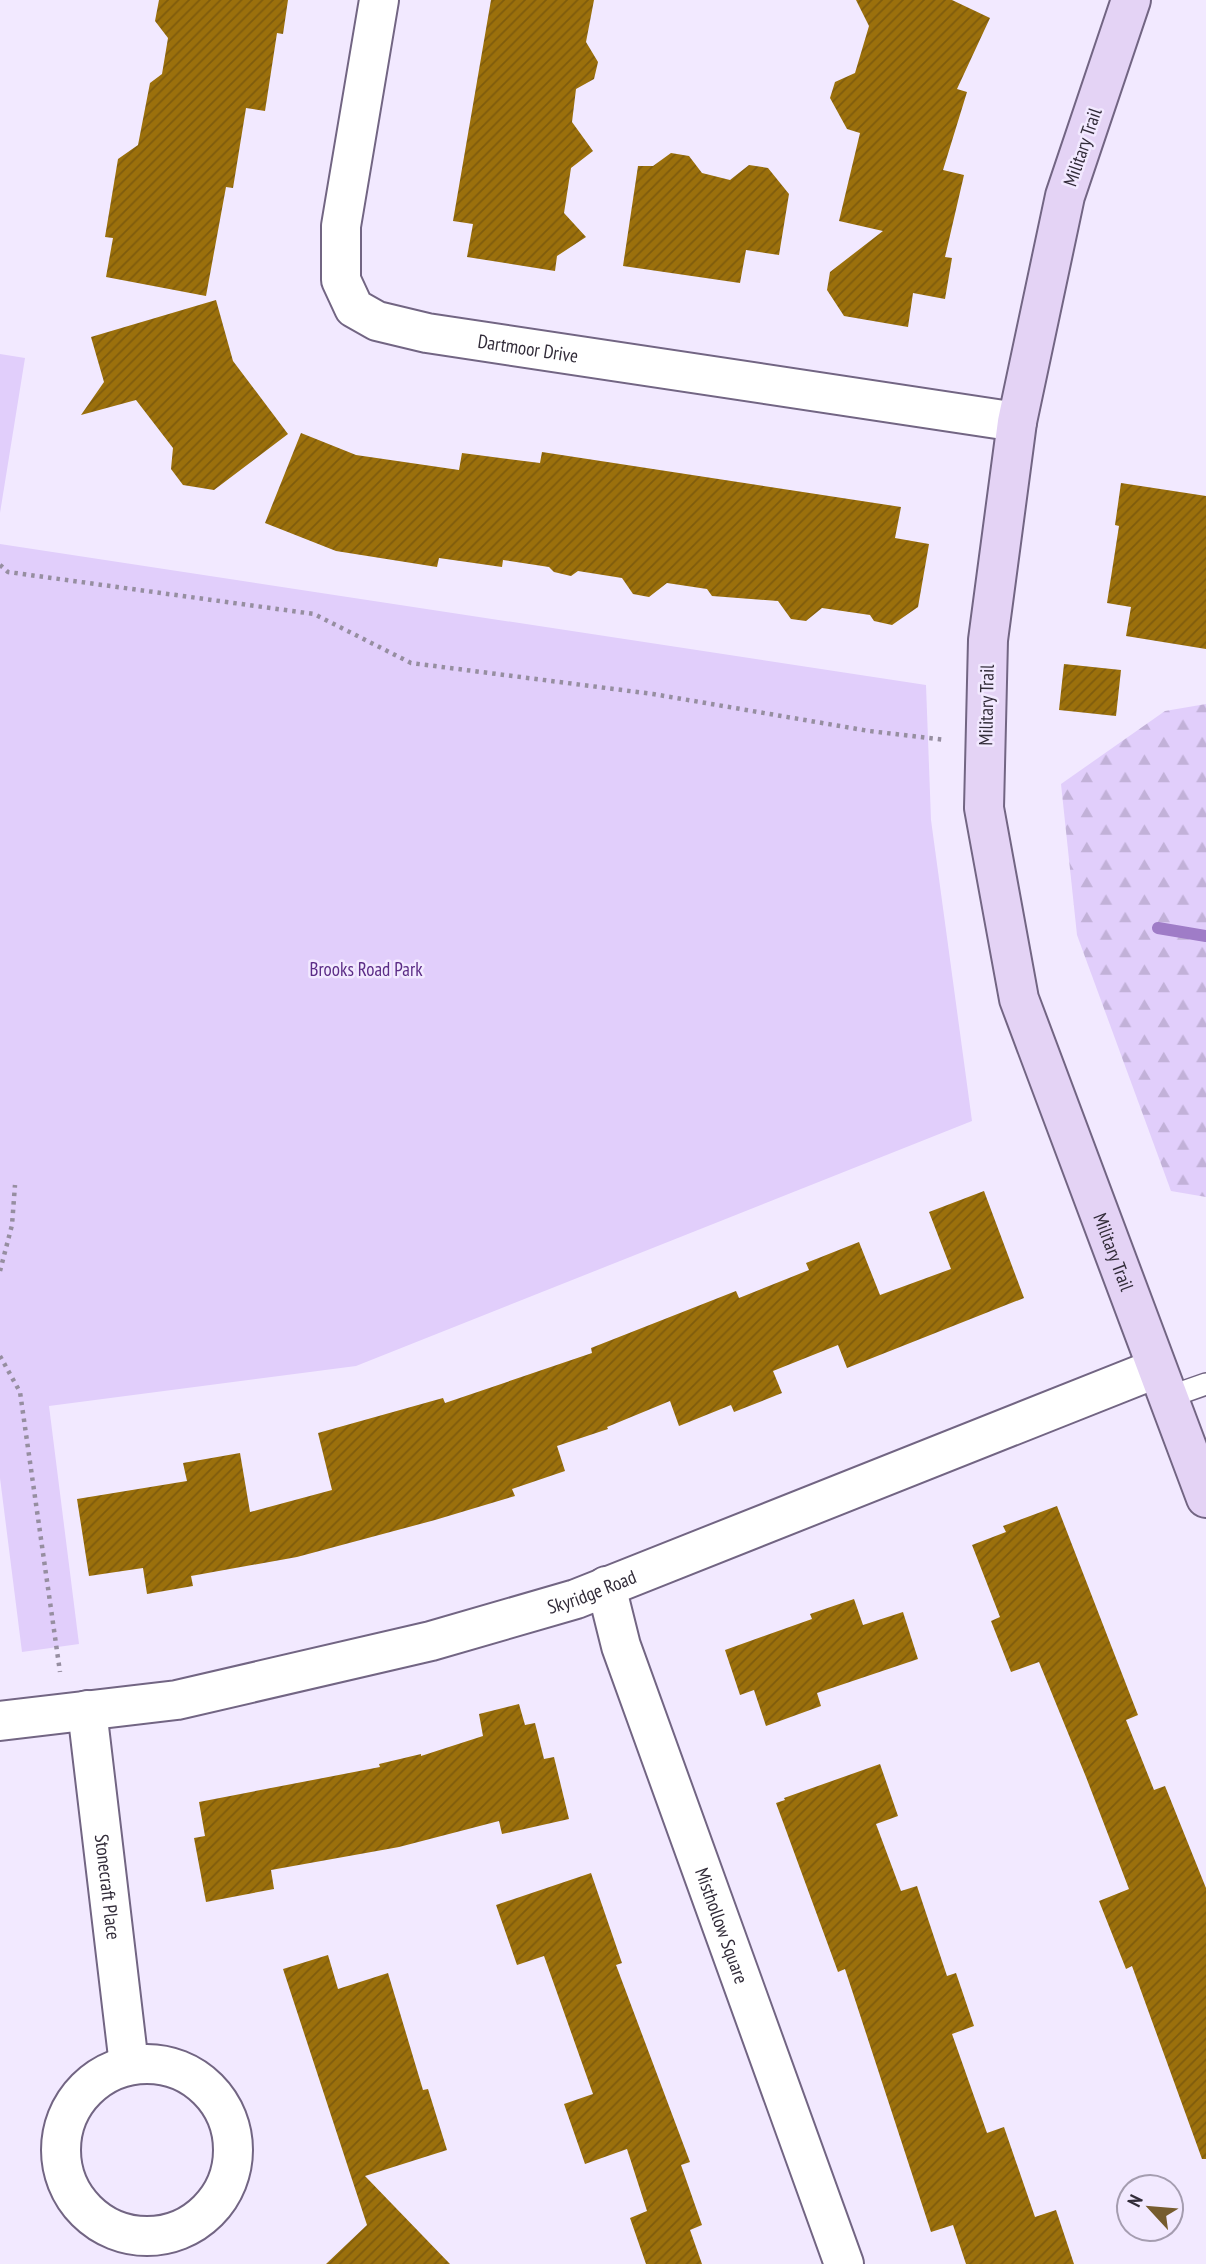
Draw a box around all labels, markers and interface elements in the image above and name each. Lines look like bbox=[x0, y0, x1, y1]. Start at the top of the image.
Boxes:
street label: Military Trail bbox=[1057, 104, 1107, 189]
street label: Dartmoor Drive bbox=[476, 329, 580, 368]
street label: Military Trail bbox=[973, 664, 999, 746]
park label: Brooks Road Park bbox=[309, 957, 423, 981]
street label: Military Trail bbox=[1088, 1210, 1139, 1295]
street label: Skyridge Road bbox=[544, 1564, 639, 1619]
street label: Stonecraft Place bbox=[90, 1833, 126, 1941]
street label: Misthollow Square bbox=[690, 1864, 754, 1987]
north arrow bbox=[1115, 2173, 1185, 2243]
text: N bbox=[1122, 2191, 1148, 2210]

